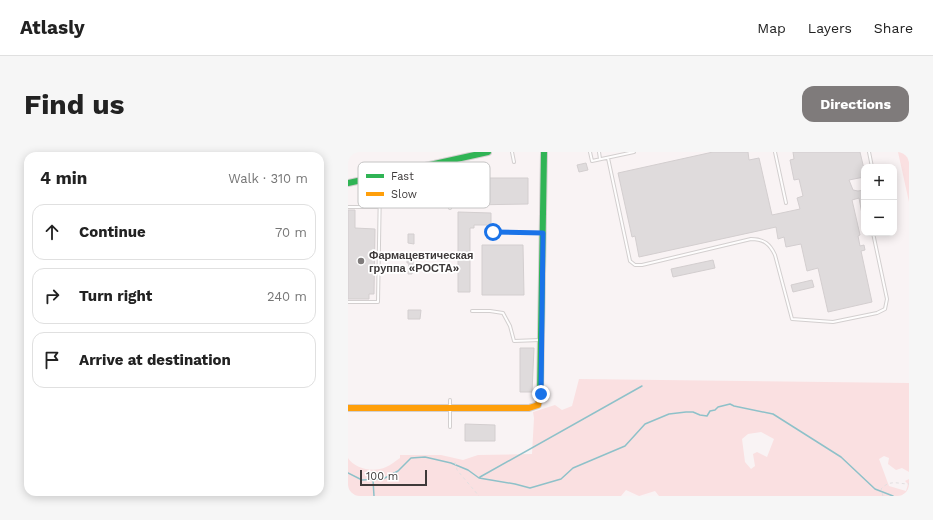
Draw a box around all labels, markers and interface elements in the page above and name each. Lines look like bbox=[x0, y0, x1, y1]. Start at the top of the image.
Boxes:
text: Atlasly bbox=[20, 16, 85, 39]
text: Map bbox=[757, 20, 786, 36]
text: Layers bbox=[808, 20, 852, 36]
text: Share bbox=[874, 20, 913, 36]
button: Directions bbox=[802, 86, 909, 122]
text: Find us bbox=[24, 88, 124, 121]
legend bbox=[358, 162, 490, 208]
map controls bbox=[861, 164, 897, 236]
button: + bbox=[861, 164, 897, 200]
text: 4 min bbox=[40, 168, 87, 188]
text: Fast bbox=[391, 170, 414, 183]
text: Walk · 310 m bbox=[228, 171, 308, 186]
text: Slow bbox=[391, 188, 417, 201]
button: − bbox=[861, 200, 897, 236]
icon: ahead bbox=[41, 221, 63, 243]
text: Continue bbox=[79, 223, 146, 241]
route start bbox=[484, 223, 502, 241]
text: 70 m bbox=[275, 225, 307, 240]
place label: Фармацевтическая группа «РОСТА» bbox=[369, 249, 473, 275]
marker: Фармацевтическая группа «РОСТА» bbox=[356, 256, 366, 266]
icon: right bbox=[41, 285, 63, 307]
text: Turn right bbox=[79, 287, 152, 305]
text: 240 m bbox=[267, 289, 307, 304]
icon: arrive bbox=[41, 349, 63, 371]
text: Arrive at destination bbox=[79, 351, 231, 369]
route end bbox=[532, 385, 550, 403]
scale bar bbox=[360, 468, 427, 487]
text: 100 m bbox=[366, 470, 398, 483]

